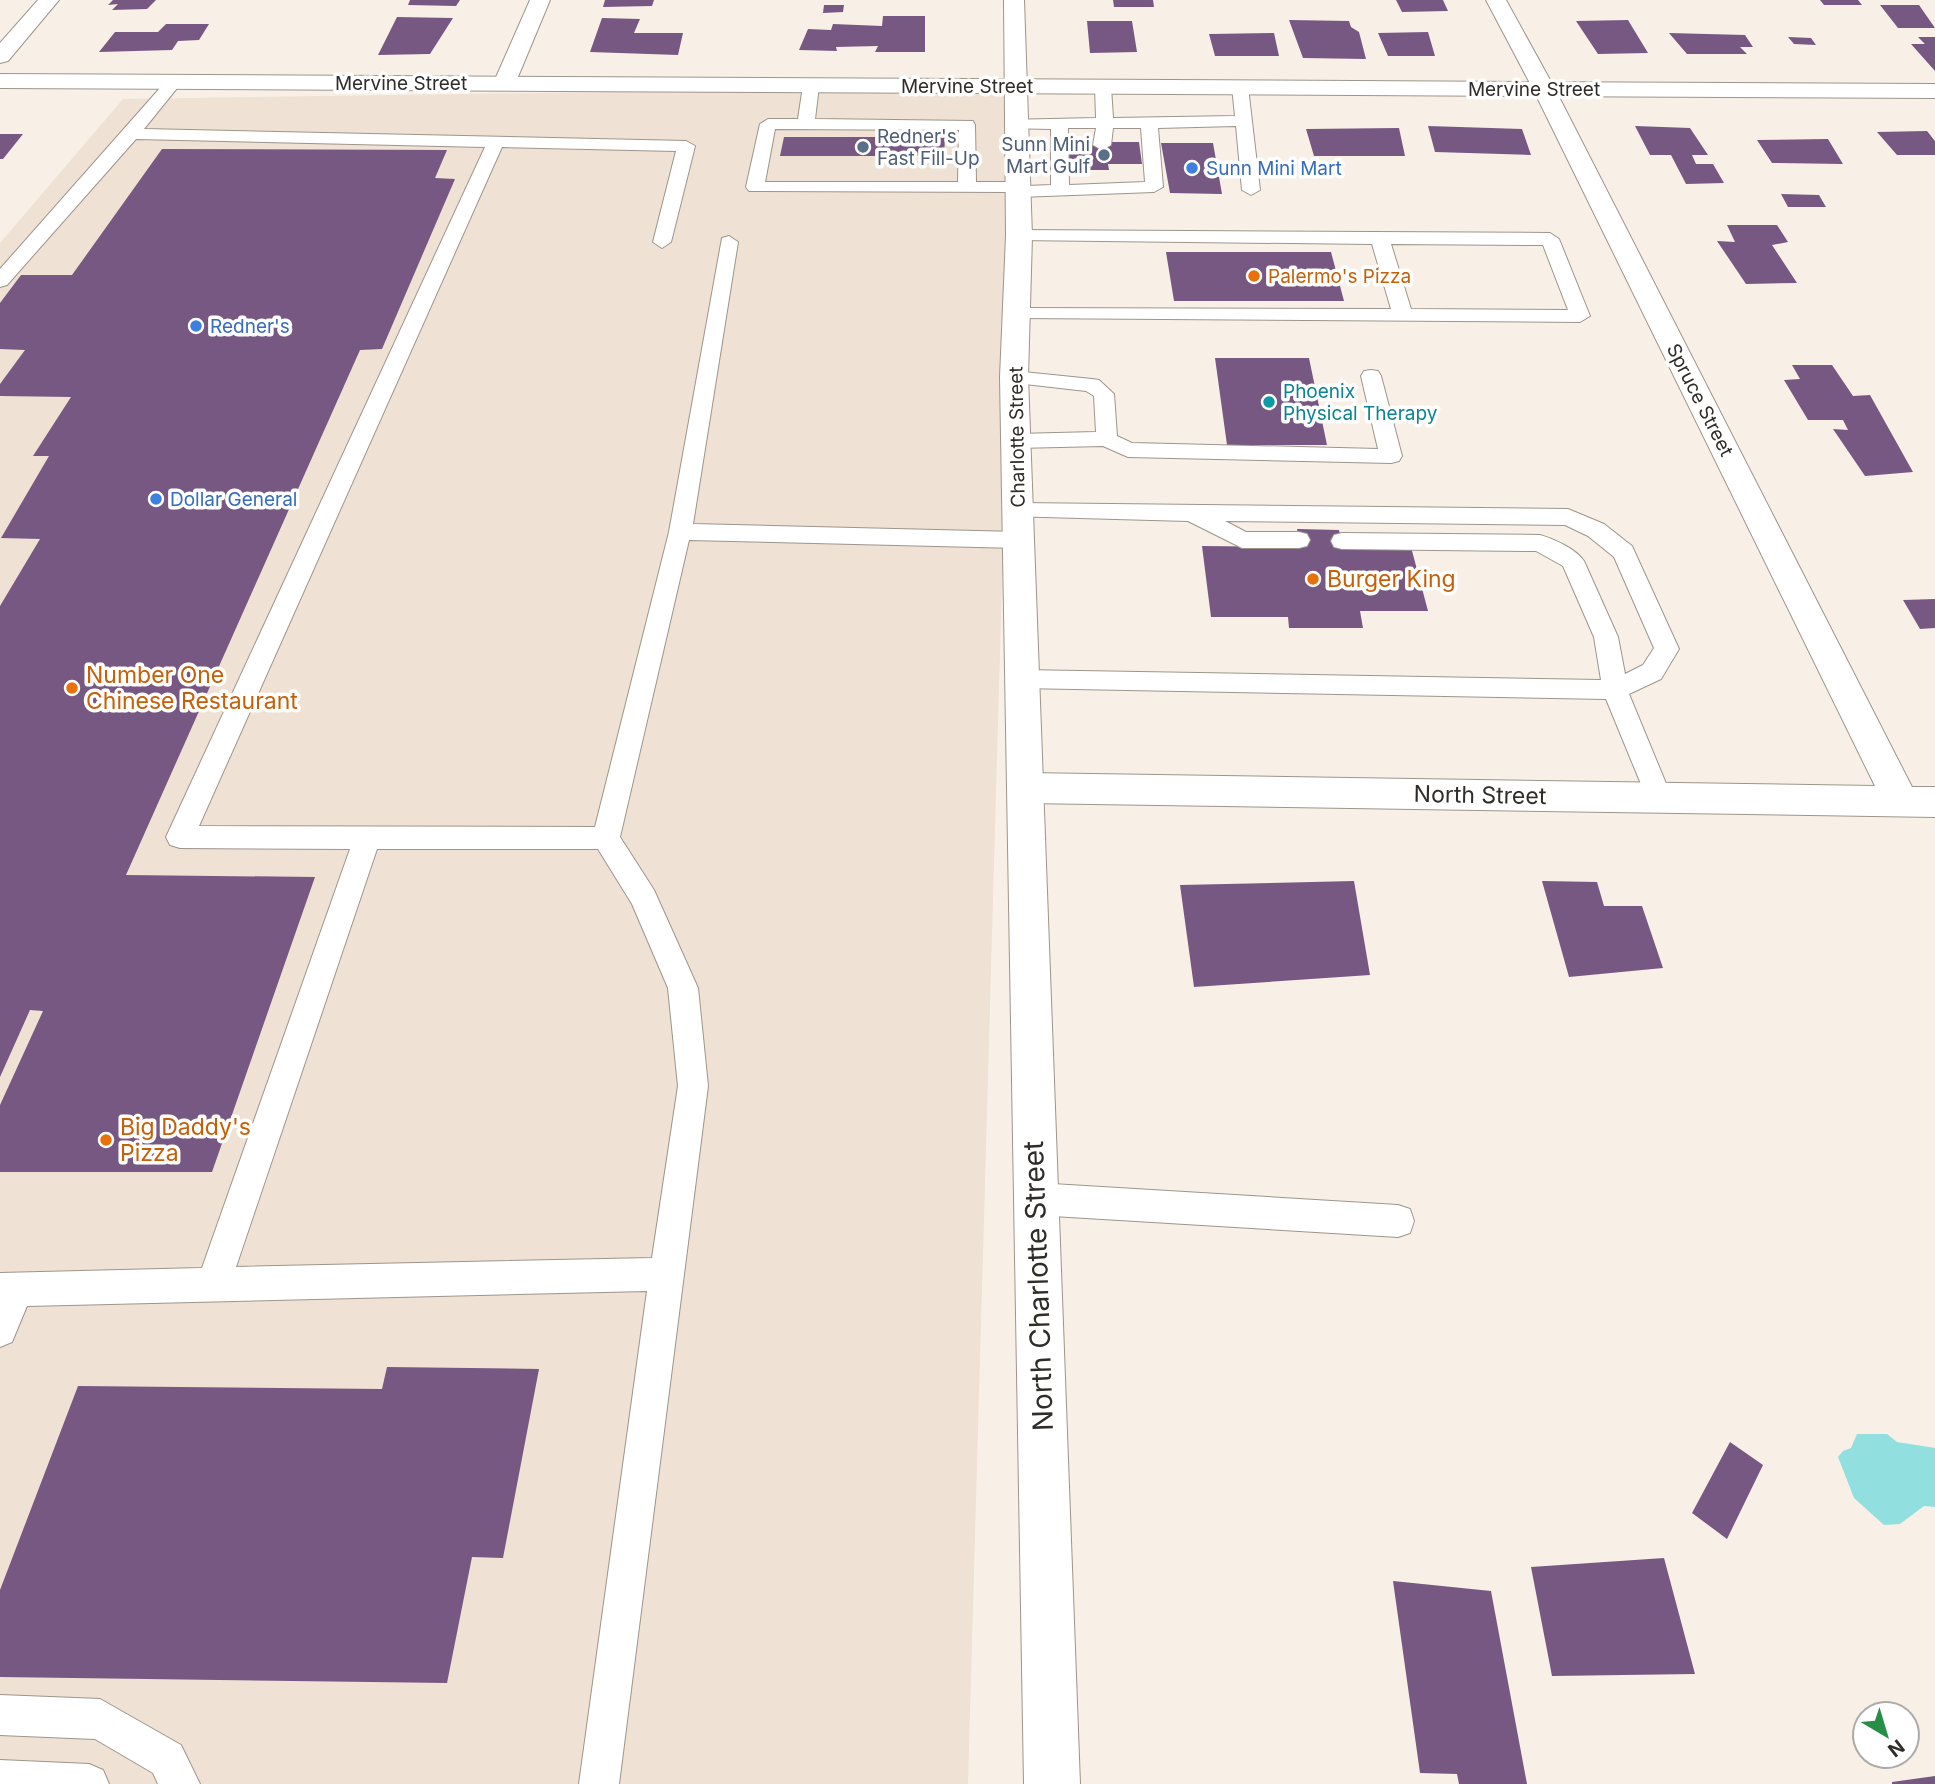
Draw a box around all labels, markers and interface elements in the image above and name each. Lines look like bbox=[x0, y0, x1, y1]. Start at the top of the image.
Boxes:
street label: Mervine Street bbox=[335, 72, 467, 95]
street label: Mervine Street bbox=[901, 75, 1033, 98]
street label: Mervine Street bbox=[1468, 78, 1600, 101]
place label: Redner's Fast Fill-Up bbox=[877, 125, 980, 170]
place label: Sunn Mini Mart Gulf bbox=[1001, 133, 1090, 178]
marker: Redner's Fast Fill-Up bbox=[855, 139, 871, 155]
marker: Sunn Mini Mart Gulf bbox=[1096, 147, 1112, 163]
place label: Sunn Mini Mart bbox=[1206, 157, 1342, 180]
marker: Sunn Mini Mart bbox=[1184, 160, 1200, 176]
place label: Palermo's Pizza bbox=[1268, 265, 1411, 288]
marker: Palermo's Pizza bbox=[1246, 268, 1262, 284]
place label: Redner's bbox=[210, 315, 290, 338]
marker: Redner's bbox=[188, 318, 204, 334]
street label: Spruce Street bbox=[1662, 340, 1738, 460]
street label: Charlotte Street bbox=[1004, 366, 1030, 508]
place label: Phoenix Physical Therapy bbox=[1283, 380, 1438, 425]
marker: Phoenix Physical Therapy bbox=[1261, 394, 1277, 410]
place label: Dollar General bbox=[170, 488, 297, 511]
marker: Dollar General bbox=[148, 491, 164, 507]
place label: Burger King bbox=[1327, 565, 1456, 593]
marker: Burger King bbox=[1305, 571, 1321, 587]
place label: Number One Chinese Restaurant bbox=[86, 661, 298, 715]
marker: Number One Chinese Restaurant bbox=[64, 680, 80, 696]
street label: North Street bbox=[1413, 780, 1547, 810]
place label: Big Daddy's Pizza bbox=[120, 1113, 251, 1167]
marker: Big Daddy's Pizza bbox=[98, 1132, 114, 1148]
street label: North Charlotte Street bbox=[1016, 1140, 1060, 1432]
north arrow bbox=[1851, 1700, 1921, 1770]
text: N bbox=[1883, 1734, 1909, 1762]

